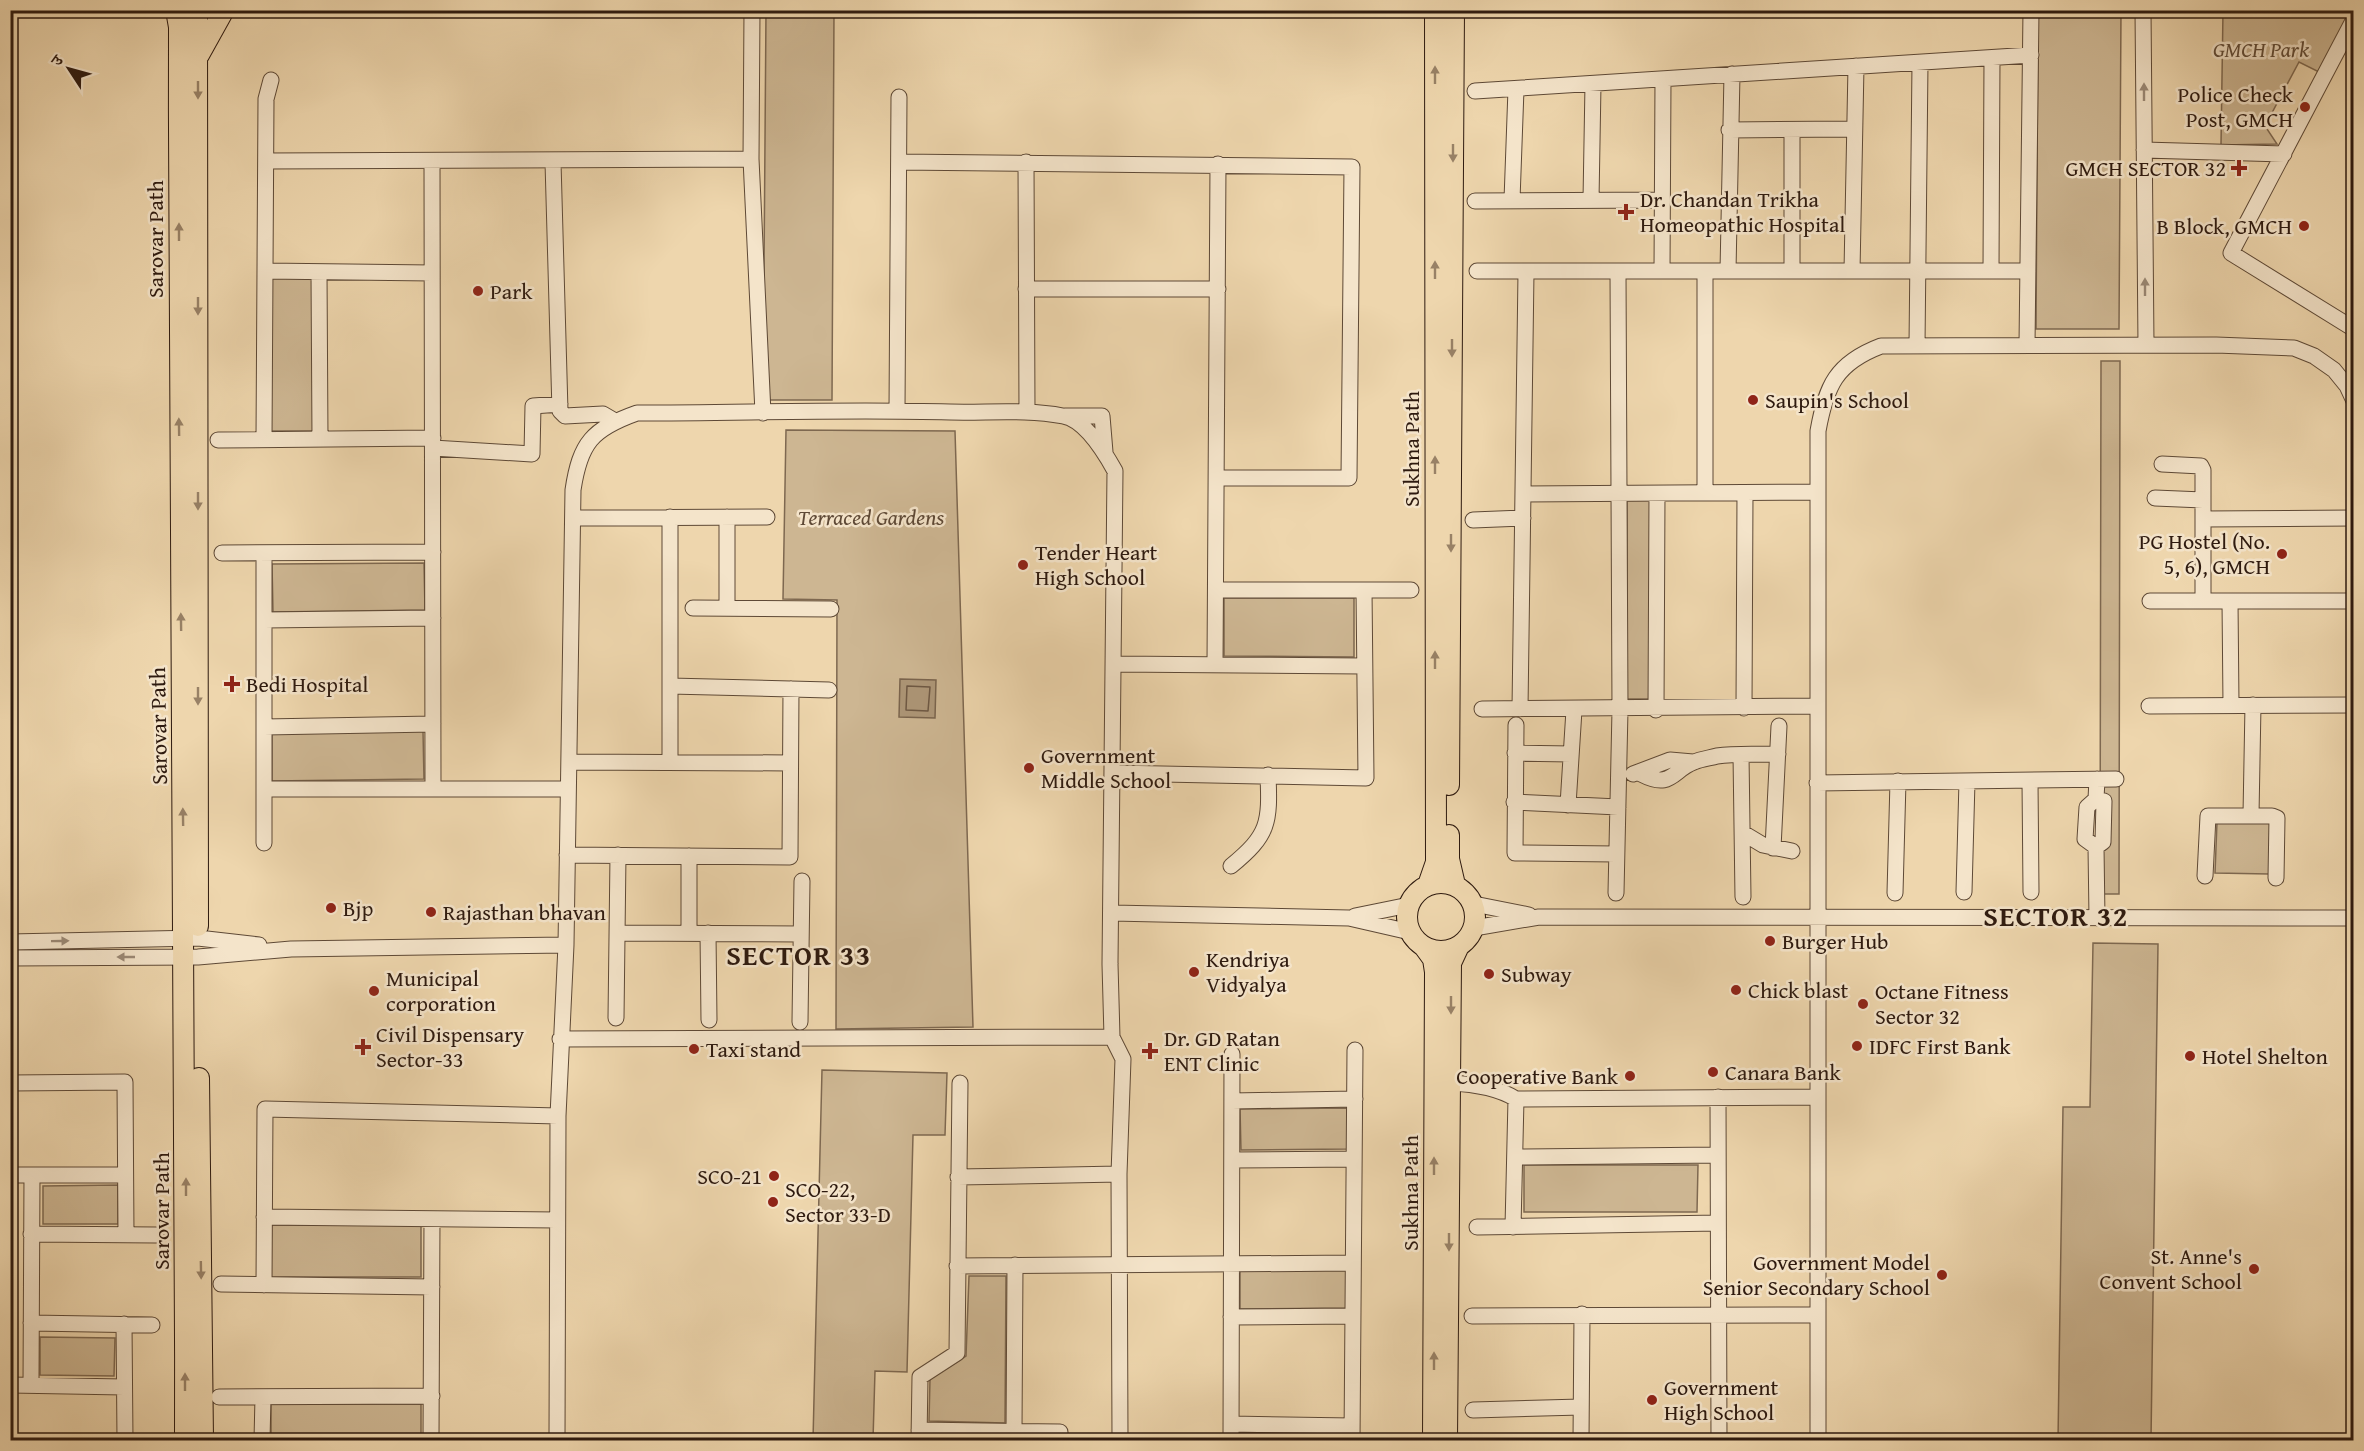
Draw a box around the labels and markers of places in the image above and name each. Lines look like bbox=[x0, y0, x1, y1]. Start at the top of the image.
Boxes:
place label: Police Check Post, GMCH bbox=[2177, 78, 2294, 135]
marker: Police Check Post, GMCH bbox=[2298, 100, 2312, 114]
place label: GMCH SECTOR 32 bbox=[2065, 152, 2226, 184]
marker: GMCH SECTOR 32 bbox=[2230, 159, 2248, 177]
place label: Dr. Chandan Trikha Homeopathic Hospital bbox=[1640, 183, 1845, 240]
marker: Dr. Chandan Trikha Homeopathic Hospital bbox=[1617, 203, 1635, 221]
place label: B Block, GMCH bbox=[2156, 210, 2292, 242]
marker: B Block, GMCH bbox=[2297, 219, 2311, 233]
place label: Park bbox=[490, 275, 533, 307]
marker: Park bbox=[471, 284, 485, 298]
place label: Saupin's School bbox=[1765, 384, 1909, 416]
marker: Saupin's School bbox=[1746, 393, 1760, 407]
place label: PG Hostel (No. 5, 6), GMCH bbox=[2139, 525, 2270, 582]
place label: Tender Heart High School bbox=[1035, 536, 1158, 593]
marker: PG Hostel (No. 5, 6), GMCH bbox=[2275, 547, 2289, 561]
marker: Tender Heart High School bbox=[1016, 558, 1030, 572]
place label: Bedi Hospital bbox=[246, 668, 369, 700]
marker: Bedi Hospital bbox=[223, 675, 241, 693]
place label: Government Middle School bbox=[1041, 739, 1171, 796]
marker: Government Middle School bbox=[1022, 761, 1036, 775]
place label: Bjp bbox=[343, 892, 373, 924]
place label: Rajasthan bhavan bbox=[443, 896, 607, 928]
marker: Bjp bbox=[324, 901, 338, 915]
marker: Rajasthan bhavan bbox=[424, 905, 438, 919]
place label: Burger Hub bbox=[1782, 925, 1889, 957]
marker: Burger Hub bbox=[1763, 934, 1777, 948]
place label: Kendriya Vidyalya bbox=[1206, 943, 1290, 1000]
place label: Subway bbox=[1501, 958, 1572, 990]
place label: Municipal corporation bbox=[386, 962, 497, 1019]
marker: Kendriya Vidyalya bbox=[1187, 965, 1201, 979]
marker: Subway bbox=[1482, 967, 1496, 981]
place label: Chick blast bbox=[1748, 974, 1849, 1006]
place label: Octane Fitness Sector 32 bbox=[1875, 975, 2009, 1032]
marker: Chick blast bbox=[1729, 983, 1743, 997]
marker: Municipal corporation bbox=[367, 984, 381, 998]
marker: Octane Fitness Sector 32 bbox=[1856, 997, 1870, 1011]
place label: Civil Dispensary Sector-33 bbox=[376, 1018, 524, 1075]
place label: Dr. GD Ratan ENT Clinic bbox=[1164, 1022, 1280, 1079]
place label: IDFC First Bank bbox=[1869, 1030, 2011, 1062]
place label: Taxi stand bbox=[706, 1033, 801, 1065]
marker: Civil Dispensary Sector-33 bbox=[354, 1038, 372, 1056]
marker: IDFC First Bank bbox=[1850, 1039, 1864, 1053]
place label: Hotel Shelton bbox=[2202, 1040, 2329, 1072]
marker: Taxi stand bbox=[687, 1042, 701, 1056]
marker: Dr. GD Ratan ENT Clinic bbox=[1141, 1042, 1159, 1060]
marker: Hotel Shelton bbox=[2183, 1049, 2197, 1063]
place label: Canara Bank bbox=[1725, 1056, 1841, 1088]
place label: Cooperative Bank bbox=[1456, 1060, 1619, 1092]
marker: Canara Bank bbox=[1706, 1065, 1720, 1079]
marker: Cooperative Bank bbox=[1623, 1069, 1637, 1083]
place label: SCO-21 bbox=[697, 1160, 762, 1192]
marker: SCO-21 bbox=[767, 1169, 781, 1183]
place label: SCO-22, Sector 33-D bbox=[785, 1173, 891, 1230]
marker: SCO-22, Sector 33-D bbox=[766, 1195, 780, 1209]
place label: St. Anne's Convent School bbox=[2100, 1240, 2242, 1297]
place label: Government Model Senior Secondary School bbox=[1703, 1246, 1930, 1303]
marker: St. Anne's Convent School bbox=[2247, 1262, 2261, 1276]
marker: Government Model Senior Secondary School bbox=[1935, 1268, 1949, 1282]
place label: Government High School bbox=[1664, 1371, 1779, 1428]
marker: Government High School bbox=[1645, 1393, 1659, 1407]

